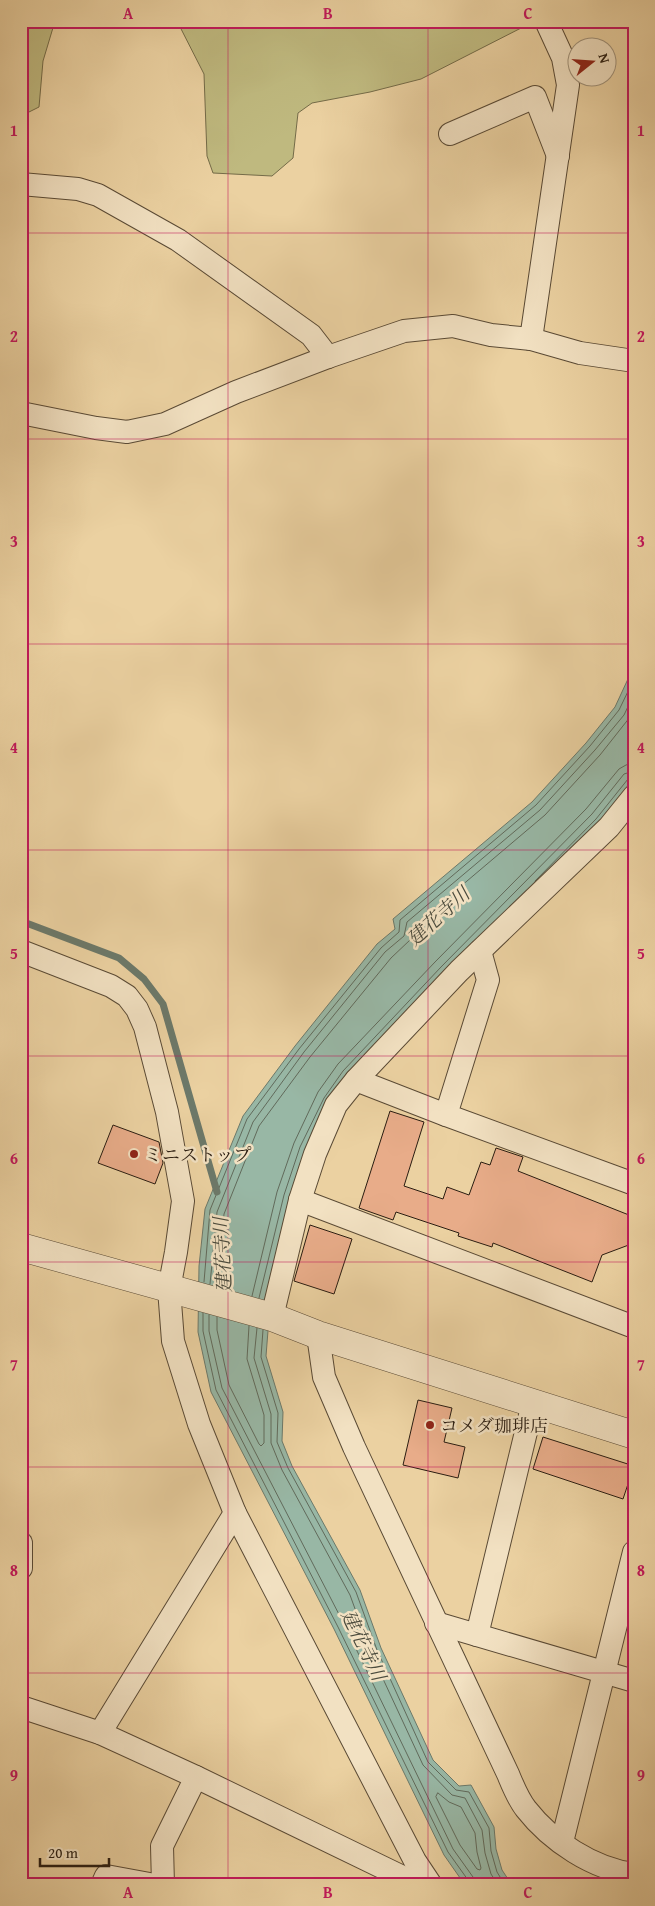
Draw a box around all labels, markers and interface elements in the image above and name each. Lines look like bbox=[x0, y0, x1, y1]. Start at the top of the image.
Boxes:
text: A bbox=[123, 1, 134, 25]
text: B bbox=[323, 1, 333, 25]
text: C bbox=[523, 1, 533, 25]
north arrow bbox=[568, 38, 618, 88]
text: N bbox=[594, 51, 616, 66]
text: 1 bbox=[10, 118, 18, 142]
text: 1 bbox=[637, 118, 645, 142]
text: 2 bbox=[10, 324, 18, 348]
text: 2 bbox=[637, 324, 645, 348]
text: 3 bbox=[10, 529, 18, 553]
text: 3 bbox=[637, 529, 645, 553]
text: 4 bbox=[10, 735, 18, 759]
text: 4 bbox=[637, 735, 645, 759]
water label: 建花寺川 bbox=[400, 879, 477, 952]
text: 5 bbox=[10, 941, 18, 965]
text: 5 bbox=[637, 941, 645, 965]
place label: ミニストップ bbox=[144, 1141, 251, 1168]
text: 6 bbox=[10, 1146, 18, 1170]
text: 6 bbox=[637, 1146, 645, 1170]
marker: ミニストップ bbox=[128, 1148, 140, 1160]
water label: 建花寺川 bbox=[206, 1214, 238, 1294]
text: 7 bbox=[10, 1352, 18, 1376]
text: 7 bbox=[637, 1352, 645, 1376]
place label: コメダ珈琲店 bbox=[440, 1412, 548, 1439]
marker: コメダ珈琲店 bbox=[424, 1419, 436, 1431]
text: 8 bbox=[10, 1558, 18, 1582]
text: 8 bbox=[637, 1558, 645, 1582]
water label: 建花寺川 bbox=[335, 1605, 394, 1687]
text: 9 bbox=[10, 1763, 18, 1787]
text: 9 bbox=[637, 1763, 645, 1787]
scale bar bbox=[40, 1836, 109, 1868]
text: 20 m bbox=[48, 1842, 79, 1863]
text: A bbox=[123, 1880, 134, 1904]
text: B bbox=[323, 1880, 333, 1904]
text: C bbox=[523, 1880, 533, 1904]

